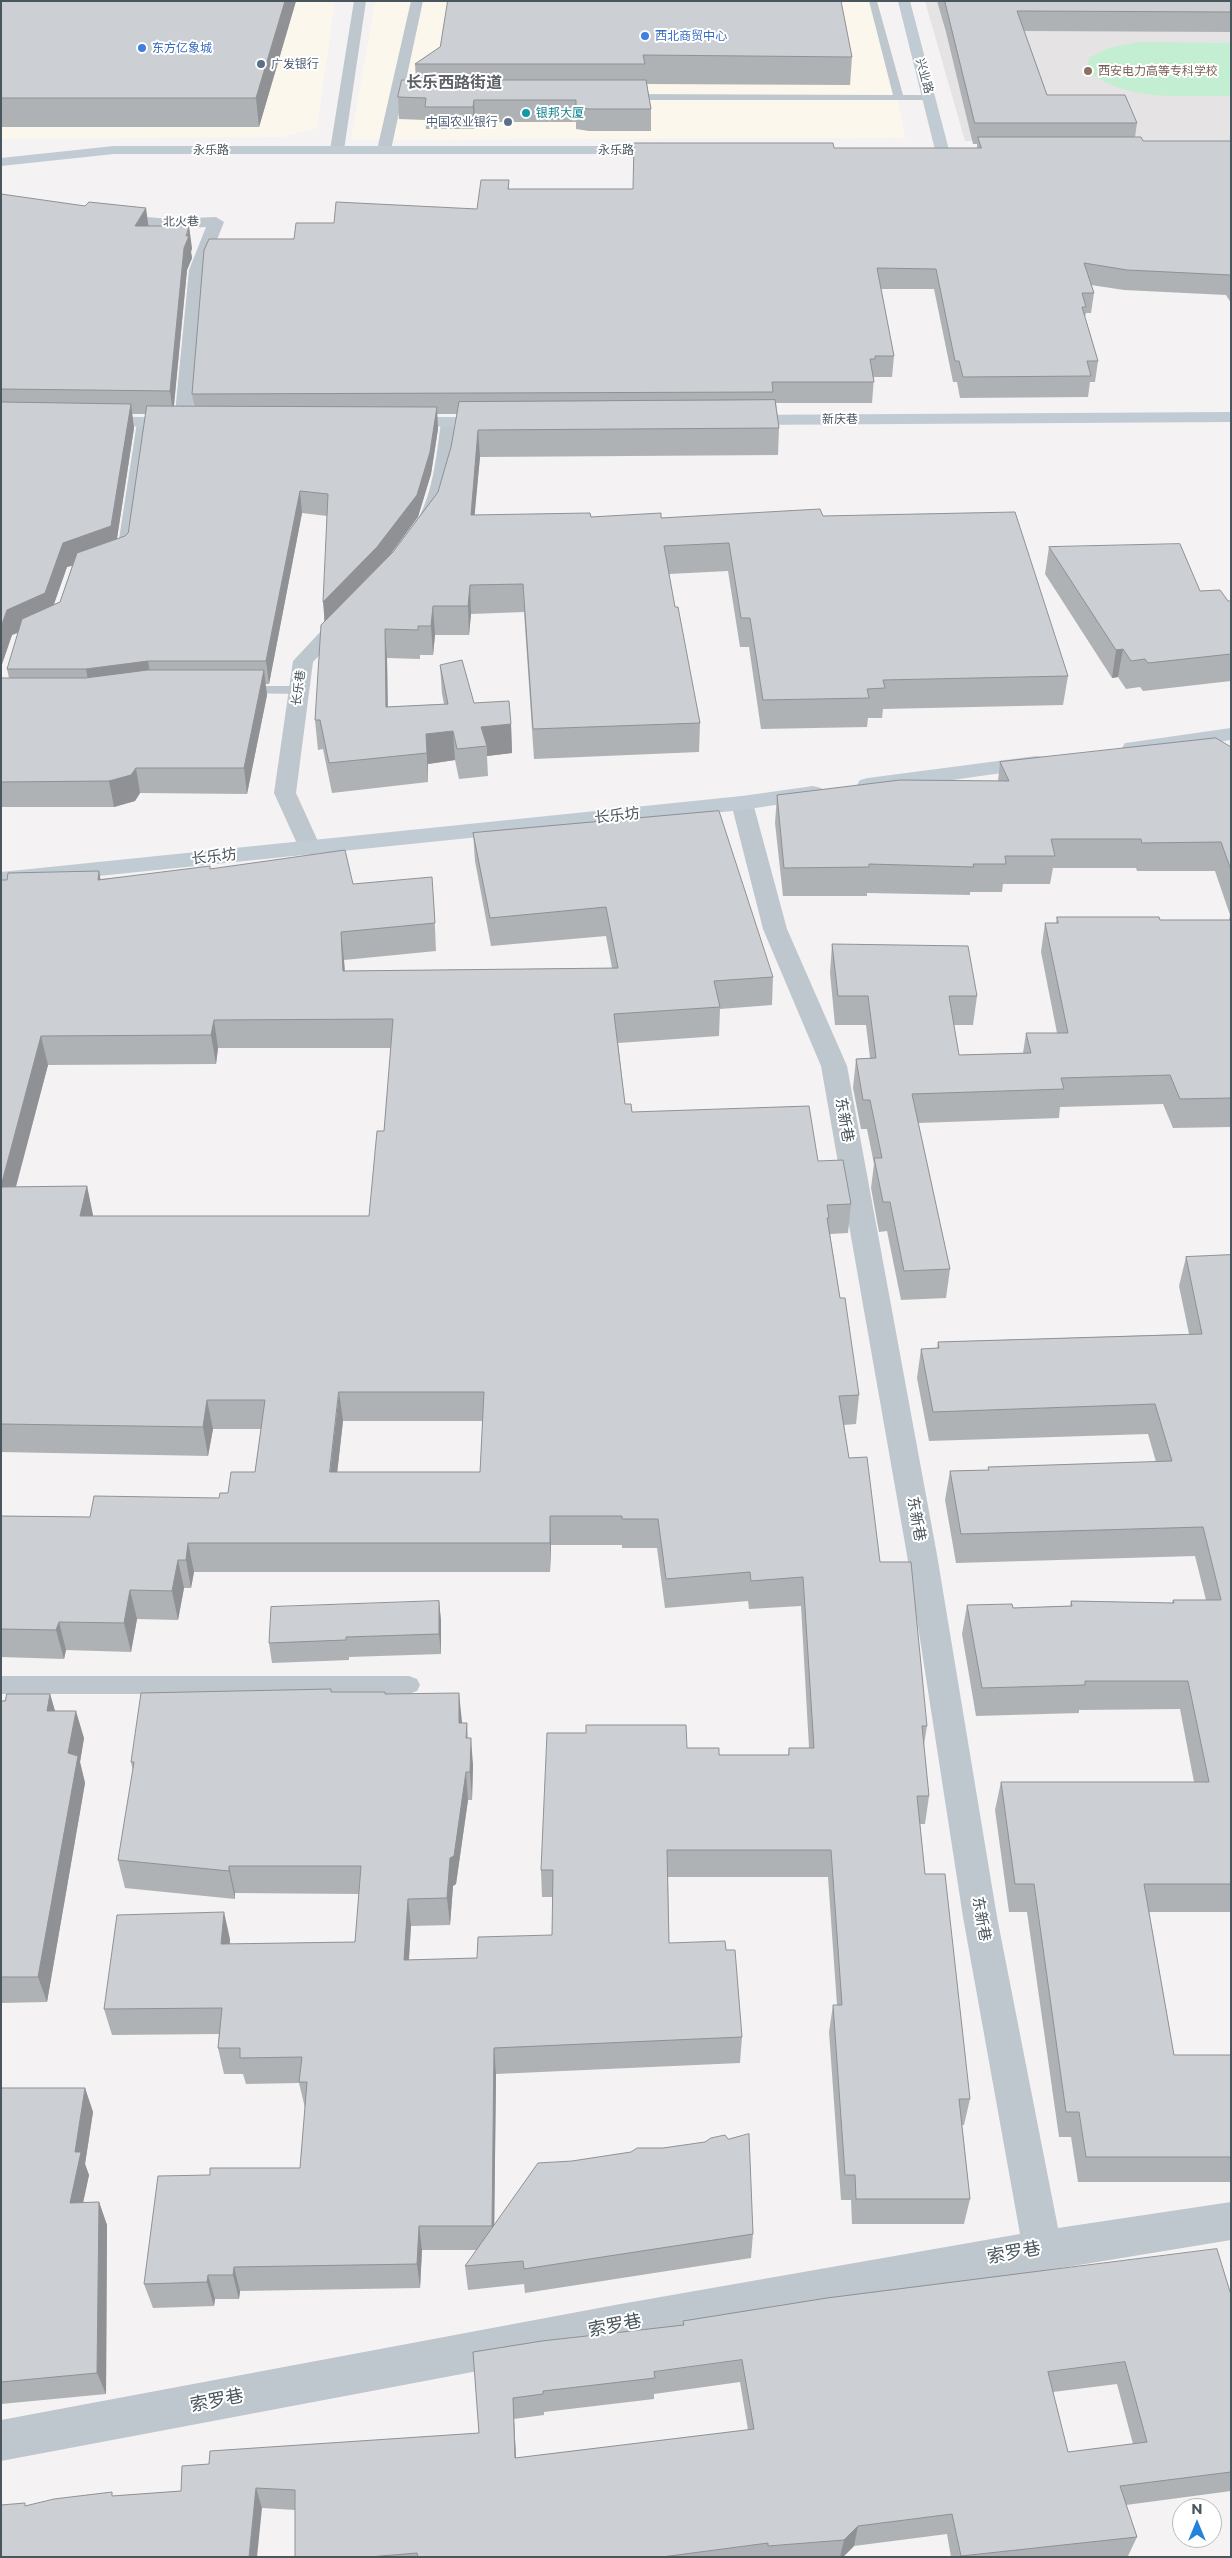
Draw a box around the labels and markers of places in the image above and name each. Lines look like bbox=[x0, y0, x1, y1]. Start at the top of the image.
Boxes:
place label: 西北商贸中心 bbox=[655, 29, 727, 43]
marker: 西北商贸中心 bbox=[639, 30, 651, 42]
place label: 东方亿象城 bbox=[152, 41, 212, 55]
marker: 东方亿象城 bbox=[136, 42, 148, 54]
place label: 广发银行 bbox=[271, 57, 319, 71]
marker: 广发银行 bbox=[255, 58, 267, 70]
place label: 西安电力高等专科学校 bbox=[1098, 64, 1218, 78]
marker: 西安电力高等专科学校 bbox=[1082, 65, 1094, 77]
place label: 银邦大厦 bbox=[536, 106, 584, 120]
marker: 银邦大厦 bbox=[520, 107, 532, 119]
place label: 中国农业银行 bbox=[426, 115, 498, 129]
marker: 中国农业银行 bbox=[502, 116, 514, 128]

